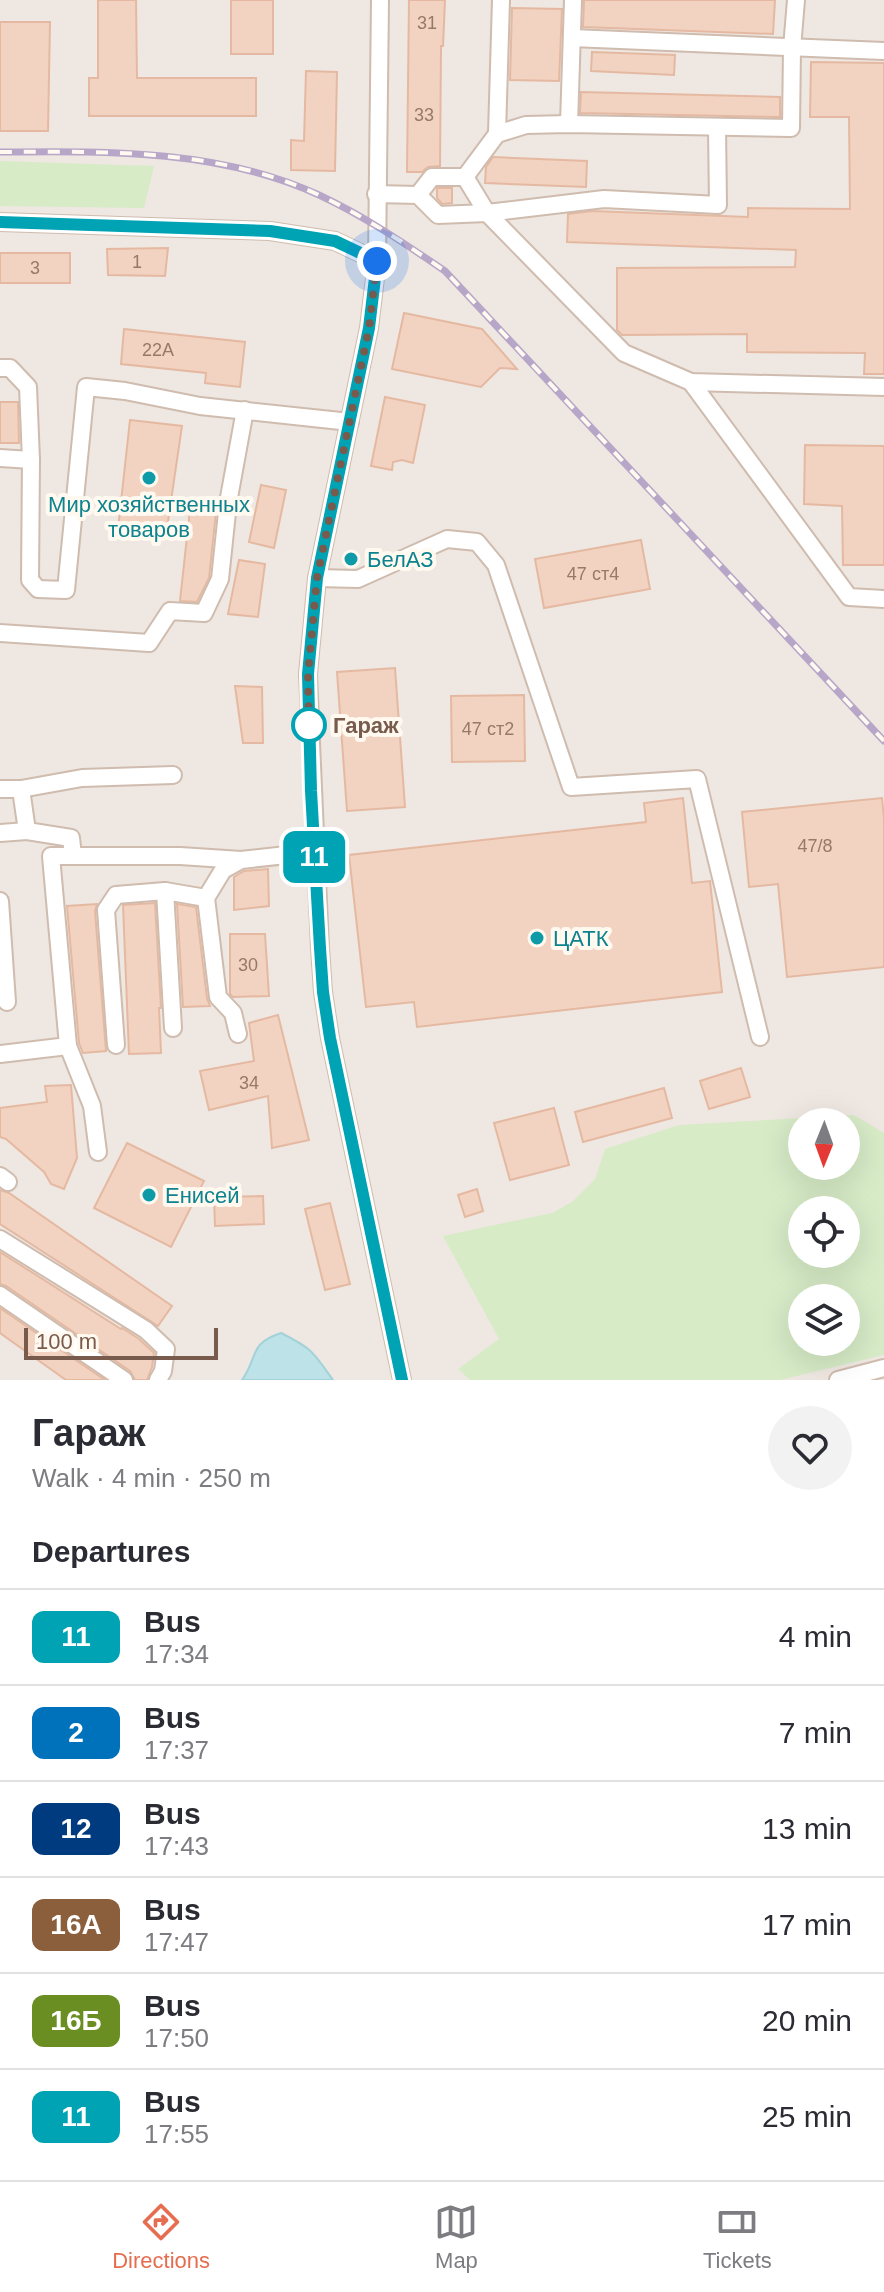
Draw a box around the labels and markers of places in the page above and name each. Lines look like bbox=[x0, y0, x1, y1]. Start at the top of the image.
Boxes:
marker: Мир хозяйственных товаров bbox=[140, 469, 158, 487]
place label: Мир хозяйственных товаров bbox=[48, 492, 250, 542]
place label: БелАЗ bbox=[367, 547, 434, 572]
marker: БелАЗ bbox=[342, 550, 360, 568]
marker: Гараж bbox=[292, 708, 326, 742]
place label: Гараж bbox=[333, 713, 399, 738]
place label: ЦАТК bbox=[553, 926, 609, 951]
marker: ЦАТК bbox=[528, 929, 546, 947]
place label: Енисей bbox=[165, 1183, 240, 1208]
marker: Енисей bbox=[140, 1186, 158, 1204]

